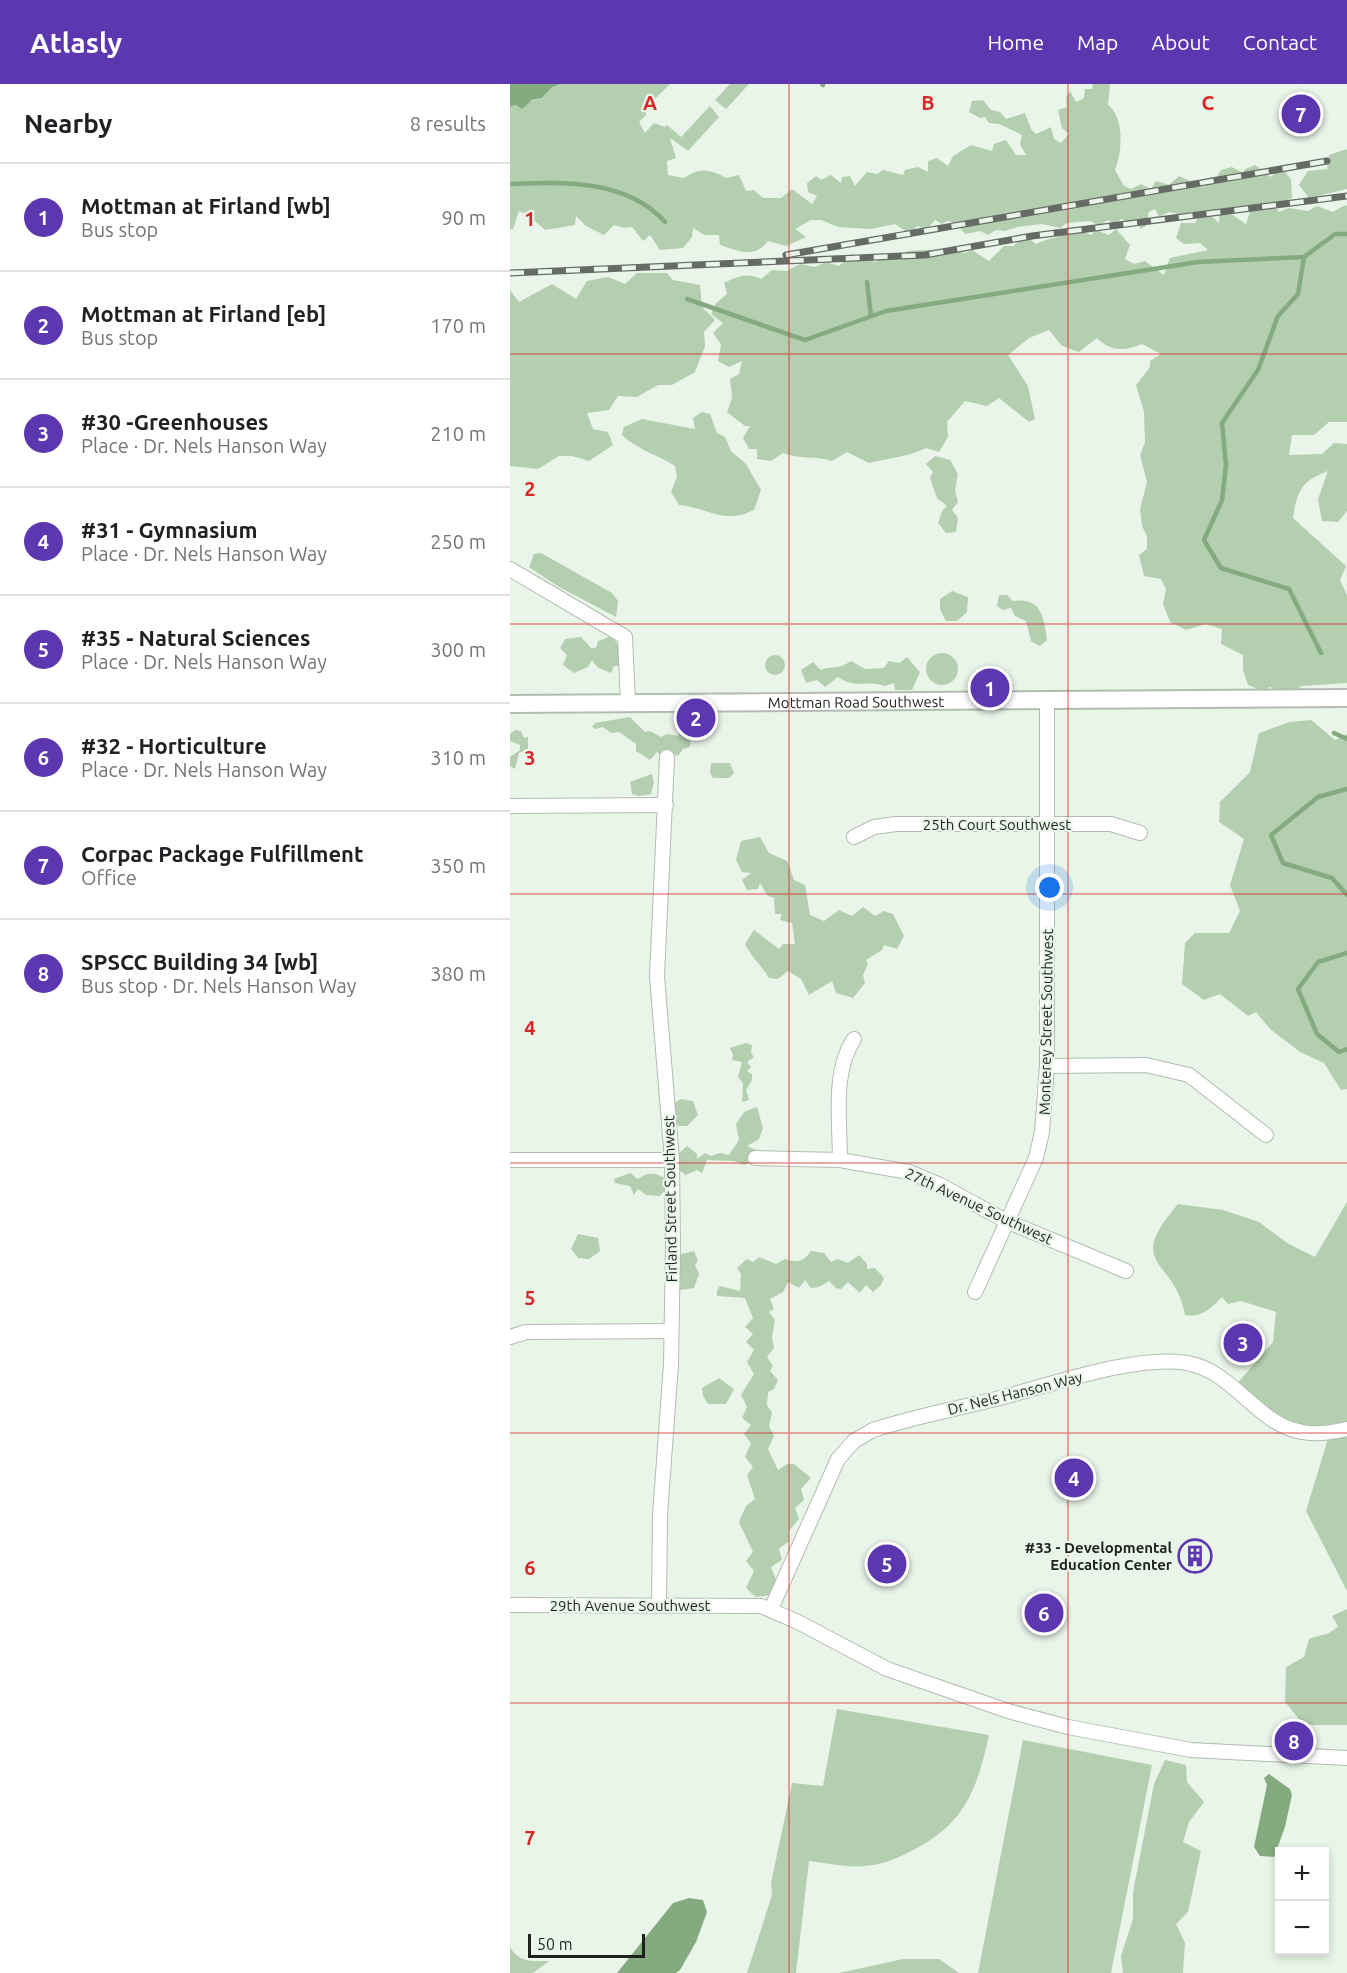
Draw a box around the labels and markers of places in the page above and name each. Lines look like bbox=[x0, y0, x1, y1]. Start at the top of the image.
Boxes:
pin: 7 bbox=[1282, 92, 1320, 136]
pin: 1 bbox=[970, 666, 1010, 710]
pin: 2 bbox=[676, 696, 716, 740]
pin: 3 bbox=[1224, 1320, 1262, 1366]
pin: 4 bbox=[1054, 1456, 1094, 1500]
building icon: #33 - Developmental Education Center bbox=[1177, 1538, 1213, 1574]
place label: #33 - Developmental Education Center bbox=[1025, 1539, 1173, 1573]
pin: 5 bbox=[868, 1542, 907, 1586]
pin: 6 bbox=[1024, 1590, 1064, 1636]
pin: 8 bbox=[1274, 1718, 1314, 1764]

